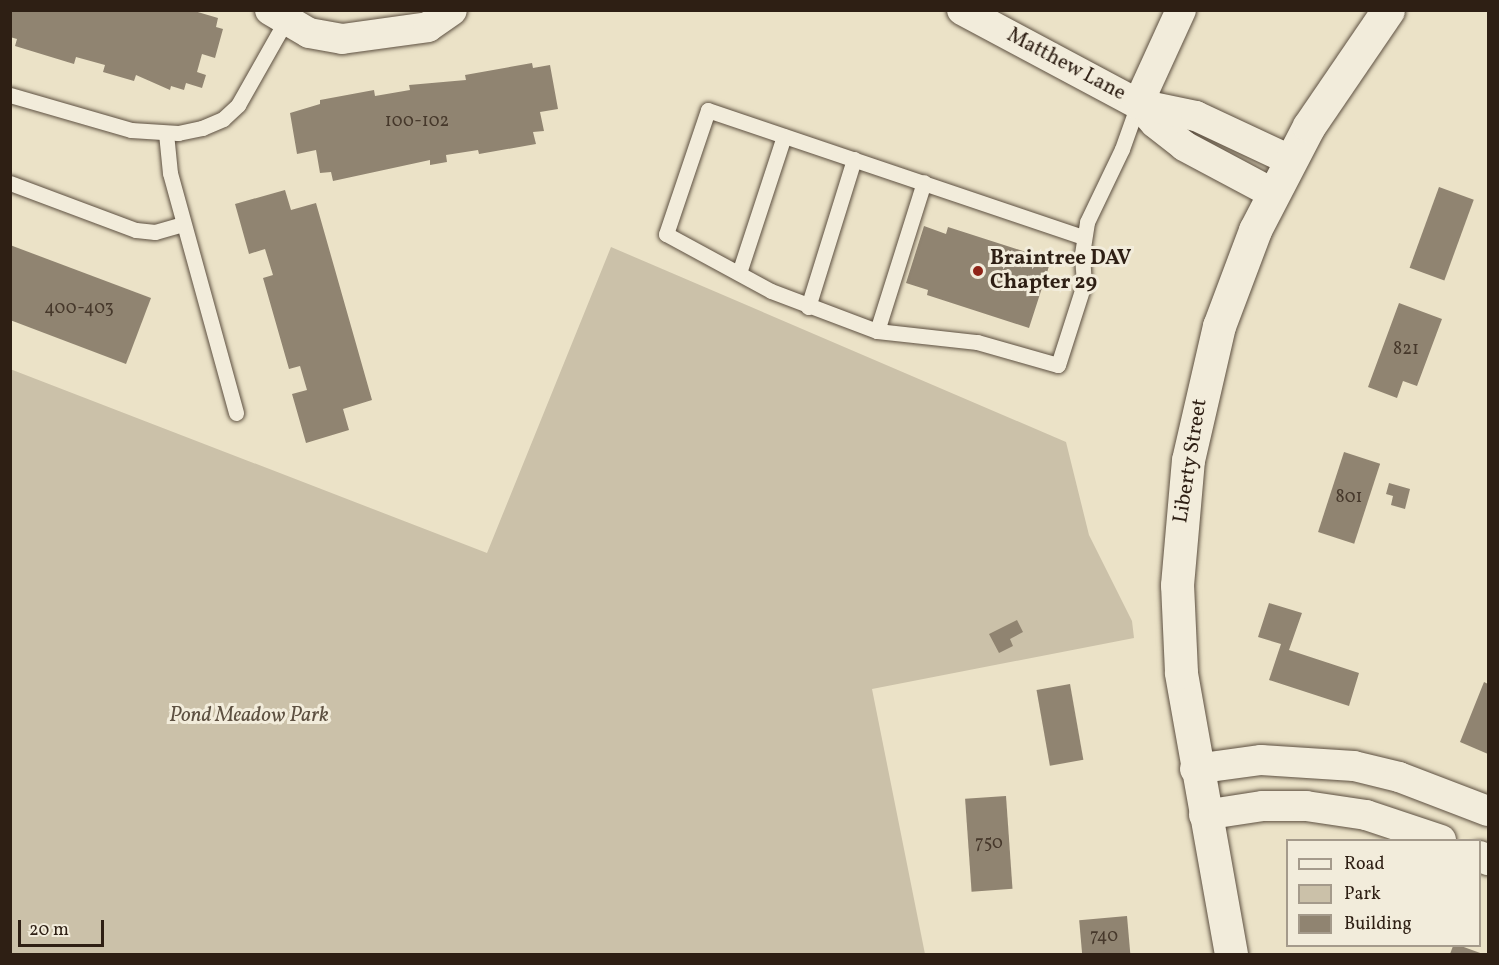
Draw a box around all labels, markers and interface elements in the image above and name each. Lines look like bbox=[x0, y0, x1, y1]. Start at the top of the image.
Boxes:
street label: Matthew Lane bbox=[1002, 23, 1130, 107]
house number: 100-102 bbox=[385, 111, 449, 133]
place label: Braintree DAV Chapter 29 bbox=[990, 246, 1131, 296]
marker: Braintree DAV Chapter 29 bbox=[971, 264, 985, 278]
house number: 400-403 bbox=[44, 298, 114, 320]
house number: 821 bbox=[1393, 339, 1419, 361]
street label: Liberty Street bbox=[1169, 397, 1213, 525]
house number: 801 bbox=[1336, 487, 1362, 509]
park label: Pond Meadow Park bbox=[169, 703, 329, 729]
house number: 750 bbox=[975, 833, 1003, 855]
legend bbox=[1286, 839, 1481, 947]
text: Road bbox=[1344, 852, 1385, 877]
text: Park bbox=[1344, 882, 1381, 907]
scale bar bbox=[21, 908, 106, 946]
text: Building bbox=[1344, 912, 1412, 937]
text: 20 m bbox=[29, 918, 69, 943]
house number: 740 bbox=[1090, 926, 1118, 948]

